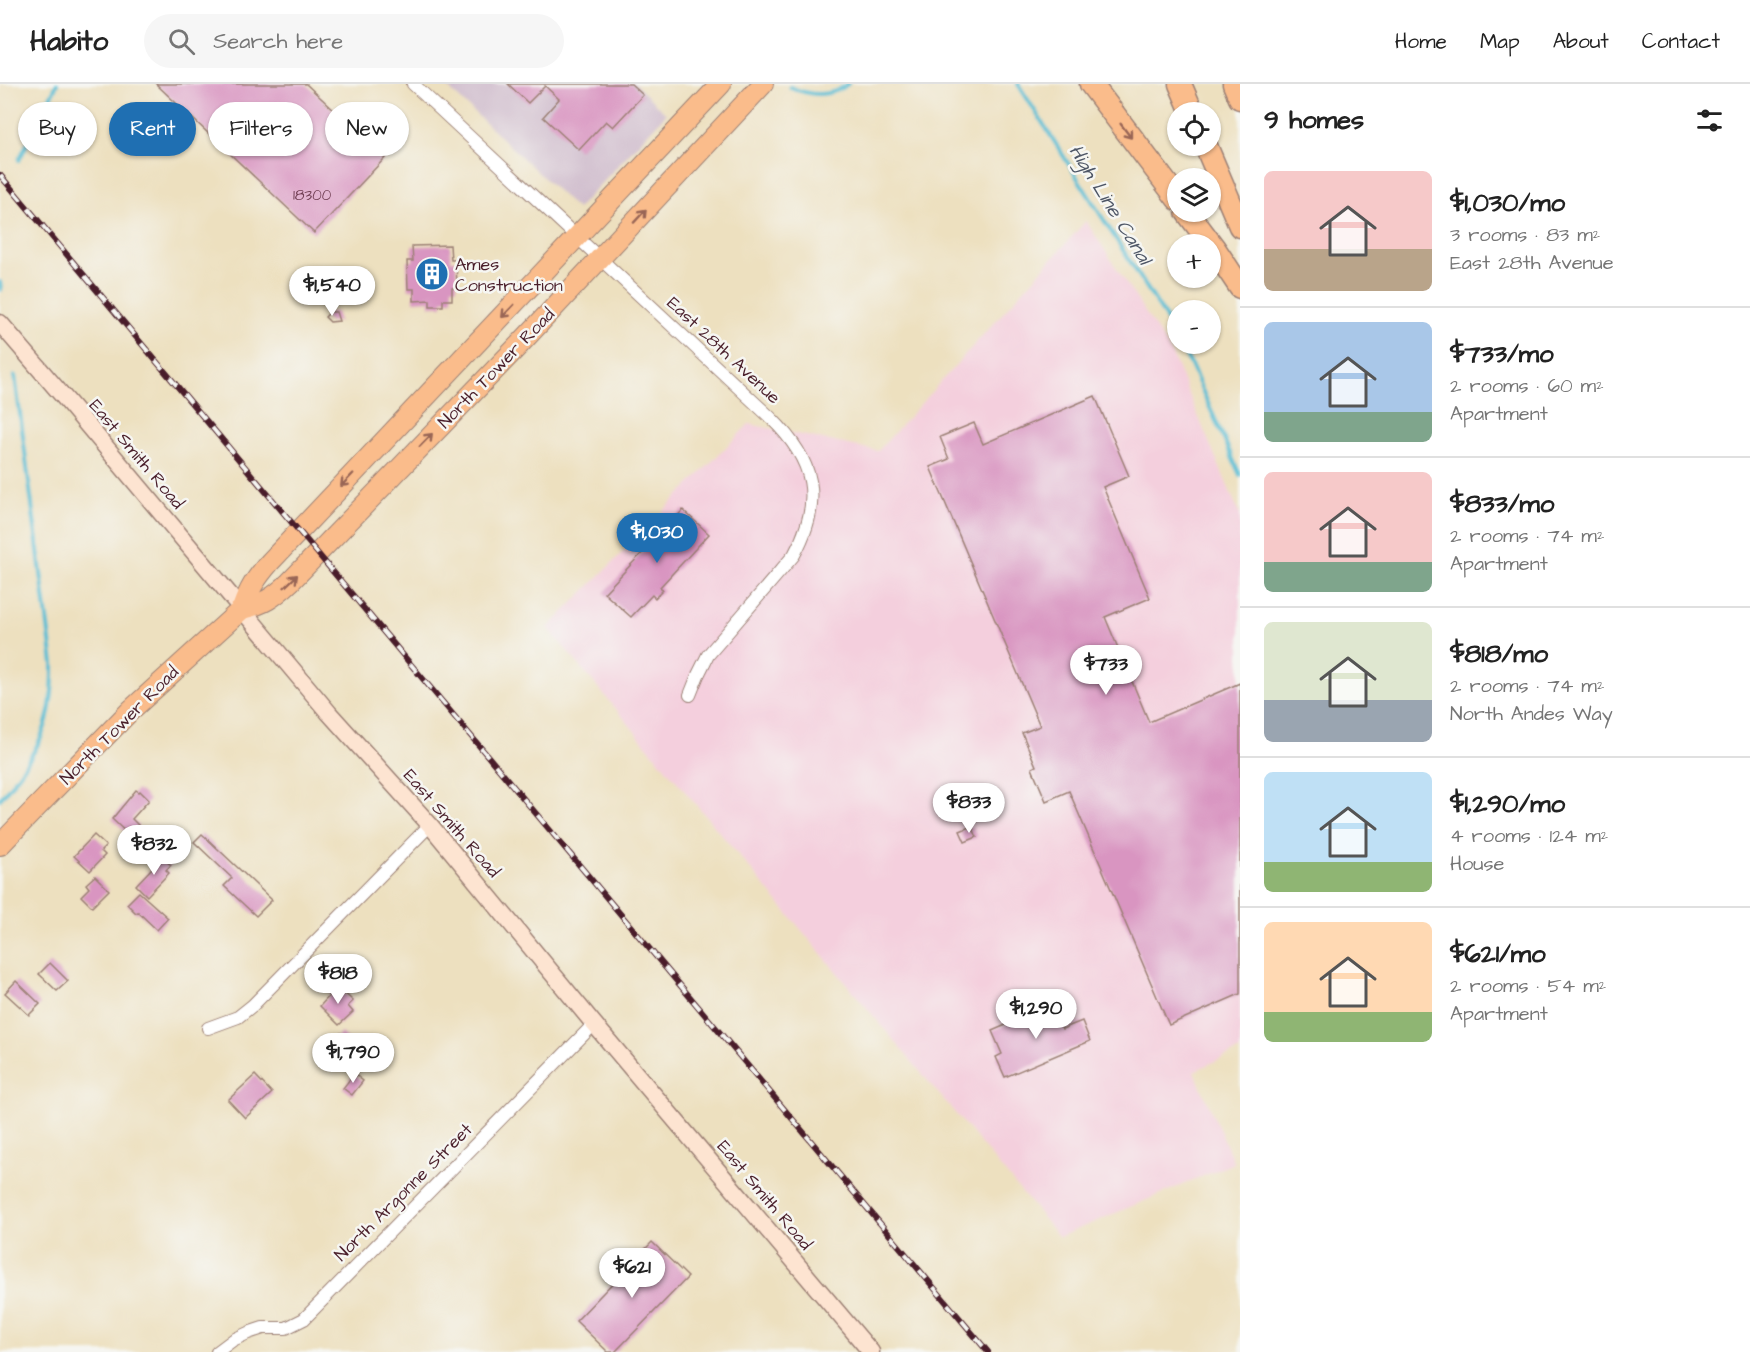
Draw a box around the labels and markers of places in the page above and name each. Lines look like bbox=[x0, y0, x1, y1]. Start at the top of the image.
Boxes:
place label: Ames Construction bbox=[455, 252, 563, 298]
building icon: Ames Construction bbox=[414, 256, 450, 292]
pin: $1,540 bbox=[283, 266, 381, 317]
pin: $1,030 bbox=[608, 513, 706, 564]
pin: $733 bbox=[1070, 645, 1142, 696]
pin: $833 bbox=[933, 783, 1005, 834]
pin: $832 bbox=[118, 825, 190, 876]
pin: $818 bbox=[302, 954, 374, 1005]
pin: $1,290 bbox=[987, 989, 1085, 1040]
pin: $1,790 bbox=[304, 1033, 402, 1084]
pin: $621 bbox=[596, 1248, 668, 1299]

